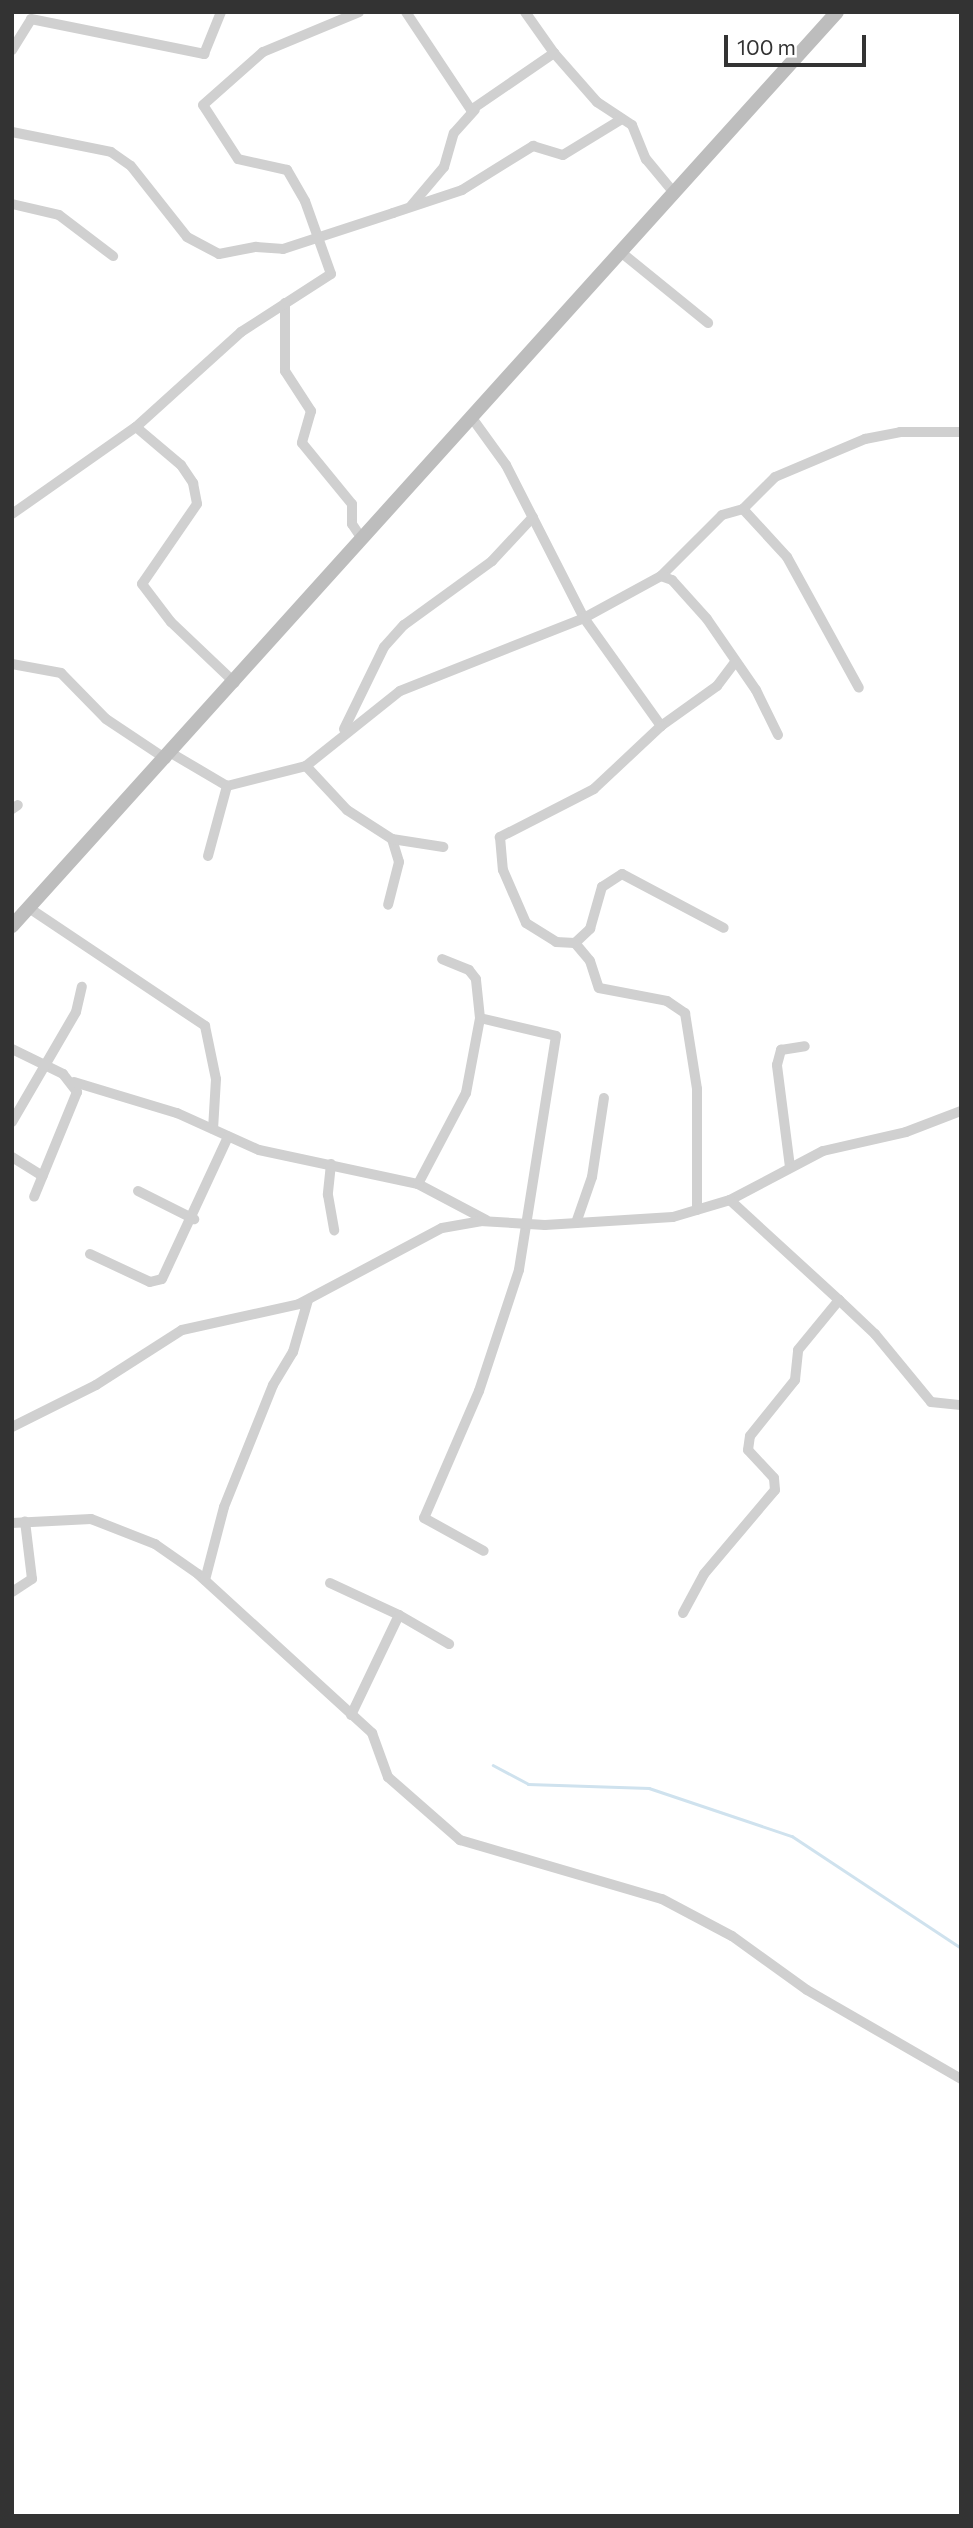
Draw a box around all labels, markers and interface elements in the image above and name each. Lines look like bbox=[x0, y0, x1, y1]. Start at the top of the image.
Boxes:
scale bar bbox=[728, 21, 870, 65]
text: 100 m bbox=[737, 34, 796, 59]

